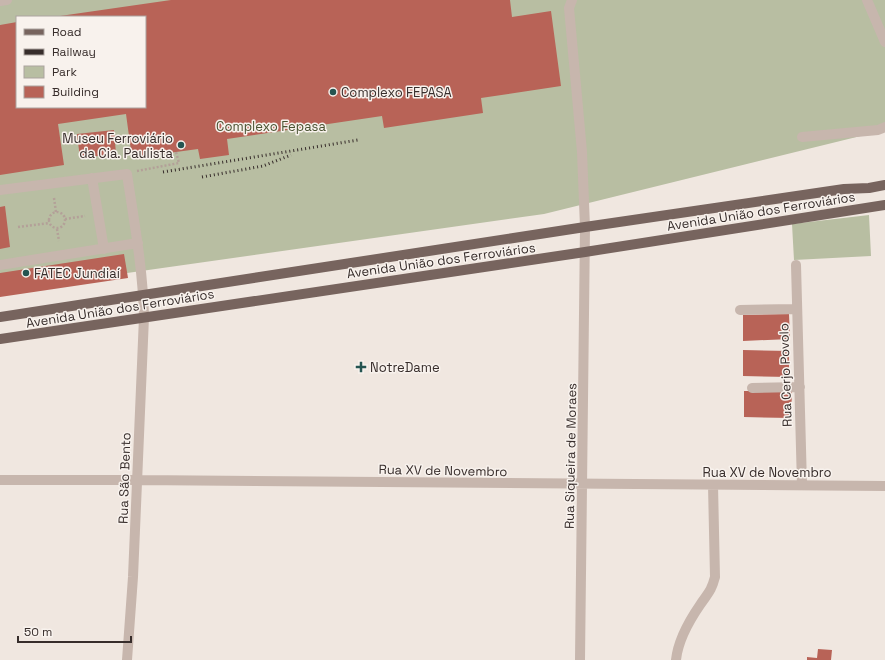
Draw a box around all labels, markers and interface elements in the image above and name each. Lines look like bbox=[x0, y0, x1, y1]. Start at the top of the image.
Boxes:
legend bbox=[16, 16, 146, 108]
text: Road bbox=[52, 24, 81, 40]
text: Railway bbox=[52, 44, 96, 60]
text: Park bbox=[52, 64, 77, 80]
text: Building bbox=[52, 84, 99, 100]
place label: Complexo FEPASA bbox=[341, 84, 452, 101]
marker: Complexo FEPASA bbox=[328, 87, 338, 97]
park label: Complexo Fepasa bbox=[216, 118, 326, 135]
place label: Museu Ferroviário da Cia. Paulista bbox=[62, 130, 174, 162]
marker: Museu Ferroviário da Cia. Paulista bbox=[176, 140, 186, 150]
street label: Avenida União dos Ferroviários bbox=[666, 188, 857, 235]
street label: Avenida União dos Ferroviários bbox=[346, 239, 537, 282]
place label: FATEC Jundiaí bbox=[34, 265, 121, 282]
marker: FATEC Jundiaí bbox=[21, 268, 31, 278]
street label: Avenida União dos Ferroviários bbox=[25, 285, 216, 332]
street label: Rua Cerjo Povolo bbox=[775, 323, 796, 427]
place label: NotreDame bbox=[370, 359, 440, 376]
marker: NotreDame bbox=[355, 361, 367, 373]
street label: Rua Siqueira de Moraes bbox=[561, 383, 580, 529]
street label: Rua São Bento bbox=[114, 432, 135, 524]
street label: Rua XV de Novembro bbox=[378, 461, 508, 480]
street label: Rua XV de Novembro bbox=[703, 464, 831, 481]
scale bar bbox=[18, 618, 131, 644]
text: 50 m bbox=[24, 624, 52, 640]

